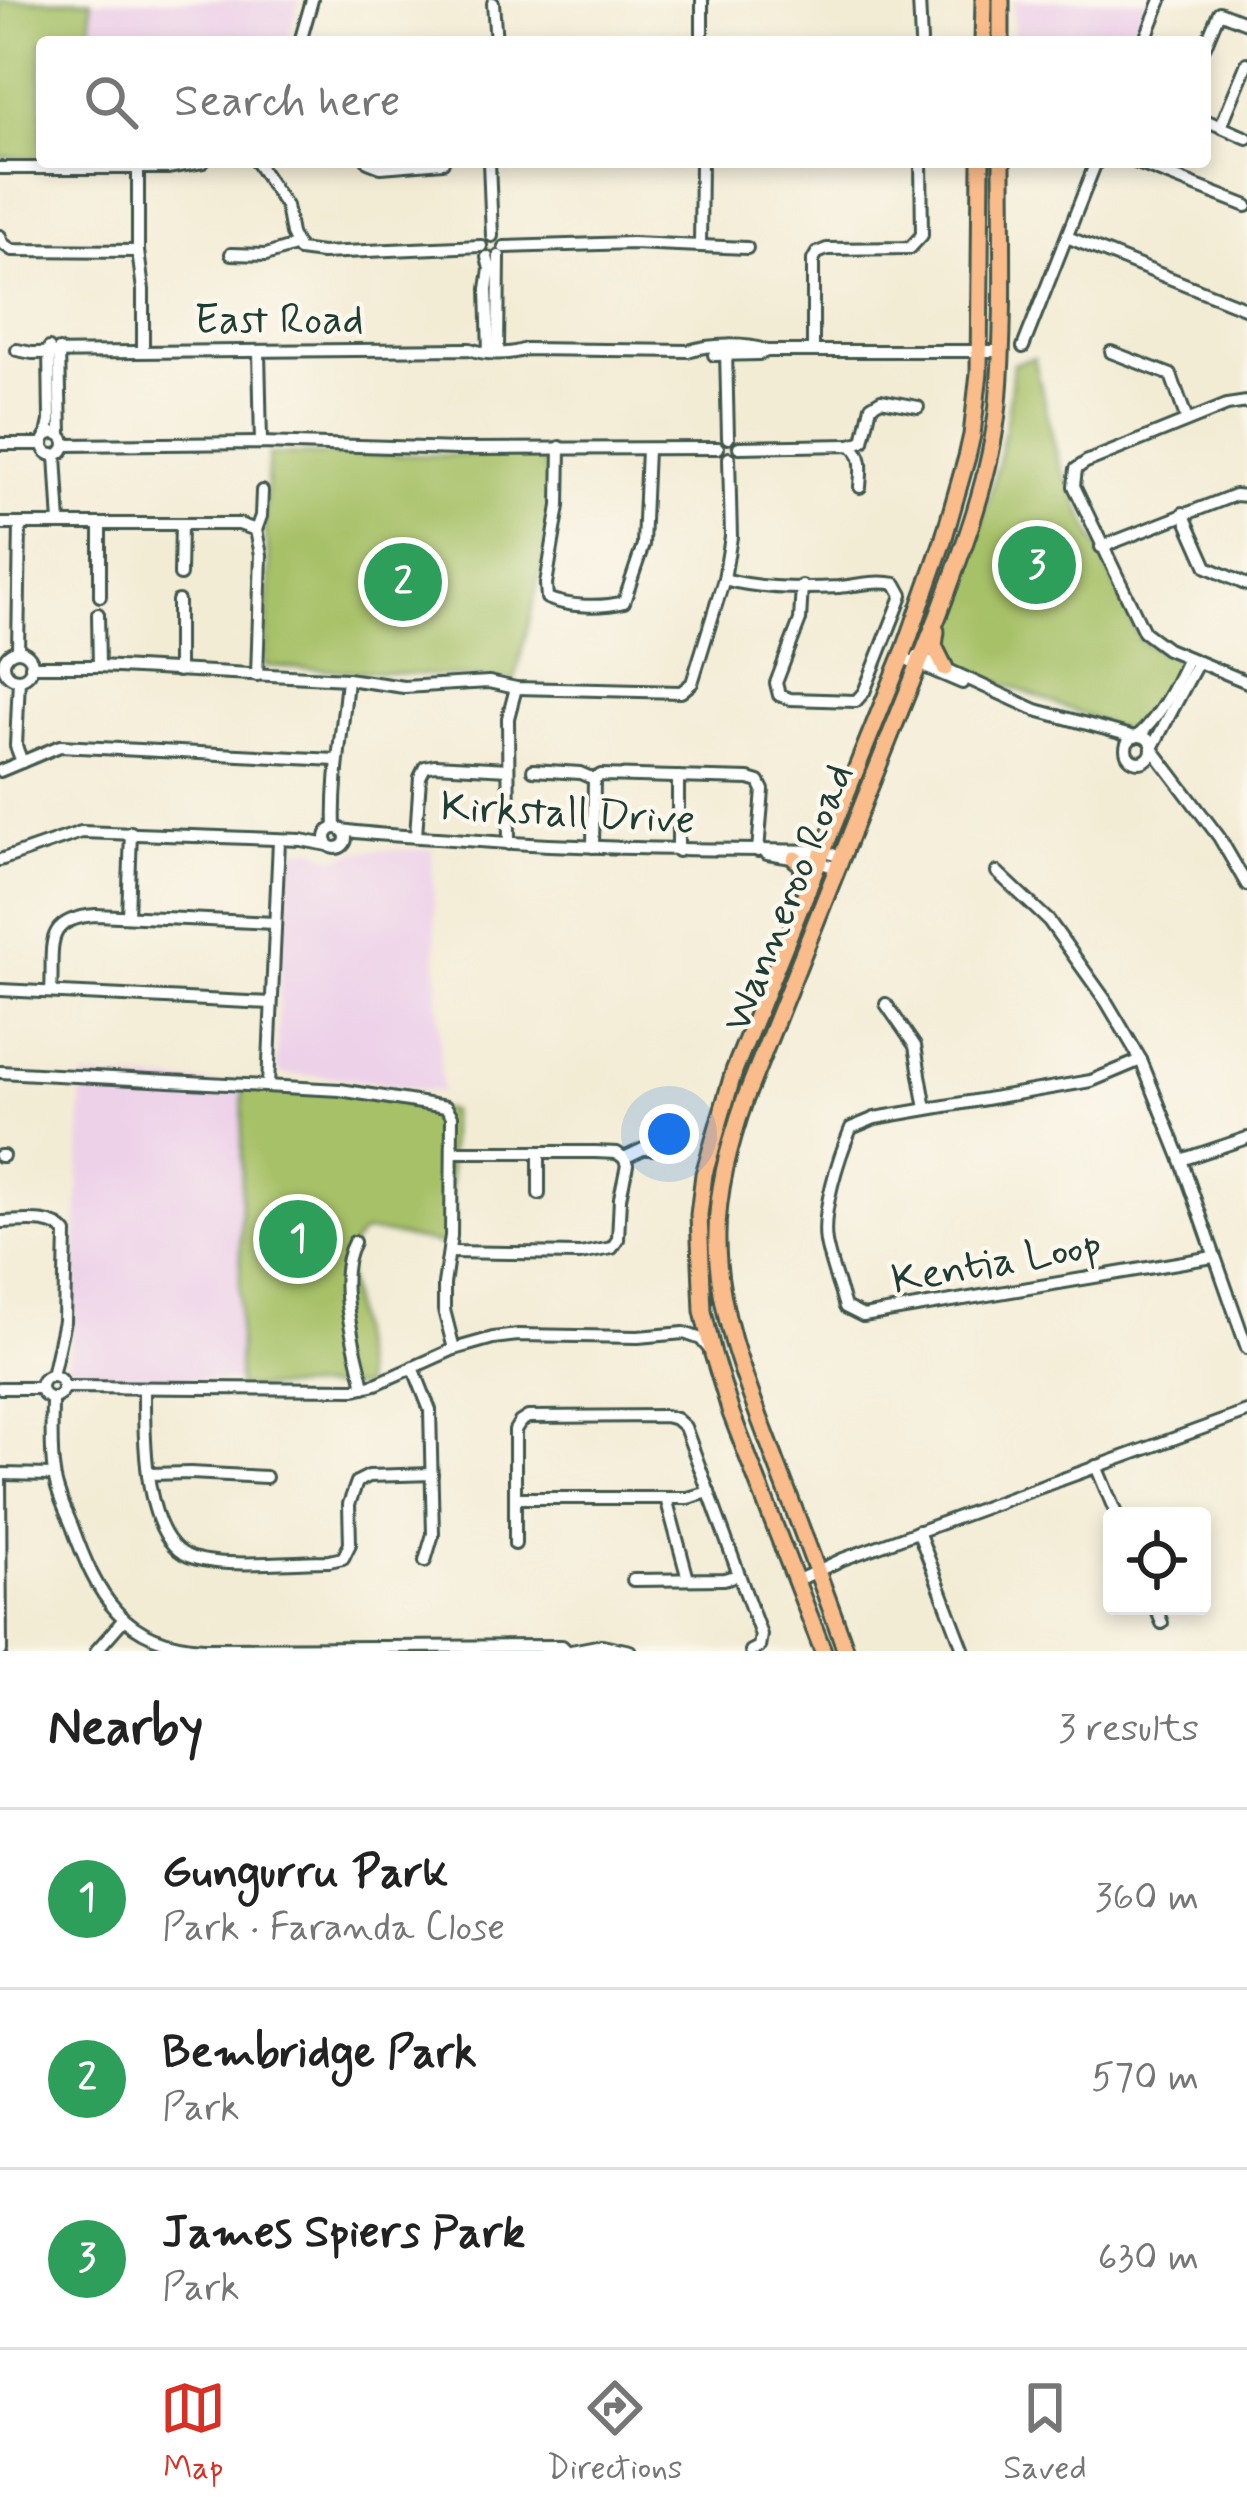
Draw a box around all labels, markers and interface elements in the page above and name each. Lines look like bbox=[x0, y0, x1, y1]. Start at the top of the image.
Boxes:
search box bbox=[36, 36, 1211, 168]
icon: search bbox=[78, 69, 144, 135]
text: Search here bbox=[174, 73, 401, 132]
street label: East Road bbox=[194, 294, 364, 349]
pin: 3 bbox=[998, 520, 1076, 610]
pin: 2 bbox=[364, 537, 442, 627]
street label: Wanneroo Road bbox=[710, 756, 868, 1041]
street label: Kirkstall Drive bbox=[439, 780, 697, 849]
your location bbox=[639, 1104, 699, 1164]
pin: 1 bbox=[259, 1194, 337, 1284]
street label: Kentia Loop bbox=[888, 1218, 1106, 1309]
map controls bbox=[1103, 1507, 1211, 1615]
button: locate bbox=[1103, 1507, 1211, 1615]
text: Nearby bbox=[48, 1696, 203, 1762]
text: 3 results bbox=[1058, 1704, 1199, 1755]
text: Gungurru Park bbox=[162, 1844, 448, 1903]
text: 1 bbox=[78, 1873, 96, 1924]
text: 360 m bbox=[1095, 1873, 1199, 1924]
text: Park · Faranda Close bbox=[162, 1903, 505, 1954]
text: Bembridge Park bbox=[162, 2024, 477, 2083]
text: 2 bbox=[77, 2053, 97, 2104]
text: 570 m bbox=[1091, 2053, 1199, 2104]
text: Park bbox=[162, 2083, 240, 2134]
text: James Spiers Park bbox=[162, 2204, 525, 2263]
text: 3 bbox=[78, 2233, 96, 2284]
text: 630 m bbox=[1098, 2233, 1199, 2284]
text: Park bbox=[162, 2263, 240, 2314]
tab: Map bbox=[160, 2375, 226, 2491]
tab: Directions bbox=[547, 2375, 683, 2491]
tab: Saved bbox=[1003, 2375, 1087, 2491]

